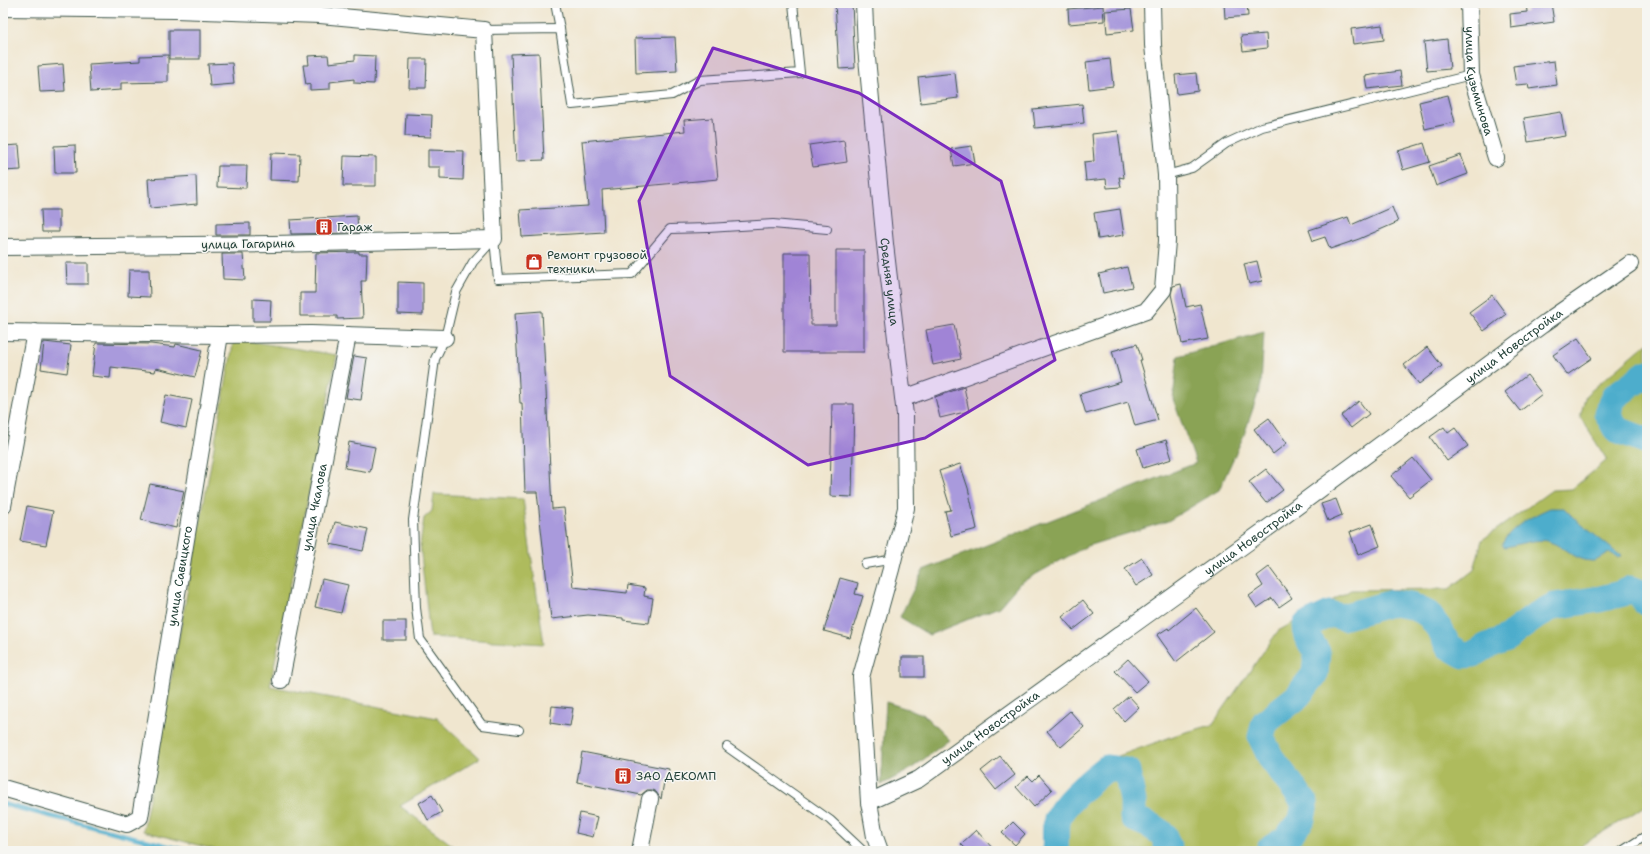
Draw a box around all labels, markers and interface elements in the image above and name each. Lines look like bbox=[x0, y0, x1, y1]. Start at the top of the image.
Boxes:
street label: улица Кузьминова bbox=[1462, 26, 1497, 138]
building icon: Гараж bbox=[314, 217, 334, 237]
place label: Гараж bbox=[337, 219, 372, 235]
street label: улица Гагарина bbox=[201, 235, 295, 253]
street label: Средняя улица bbox=[876, 237, 903, 327]
place label: Ремонт грузовой техники bbox=[547, 247, 648, 277]
shop icon: Ремонт грузовой техники bbox=[524, 252, 544, 272]
street label: улица Новостройка bbox=[1462, 304, 1566, 387]
street label: улица Чкалова bbox=[298, 461, 331, 552]
street label: улица Новостройка bbox=[1201, 497, 1306, 579]
street label: улица Савицкого bbox=[164, 525, 196, 628]
street label: улица Новостройка bbox=[938, 687, 1043, 768]
building icon: ЗАО ДЕКОМП bbox=[613, 766, 633, 786]
place label: ЗАО ДЕКОМП bbox=[636, 768, 716, 784]

